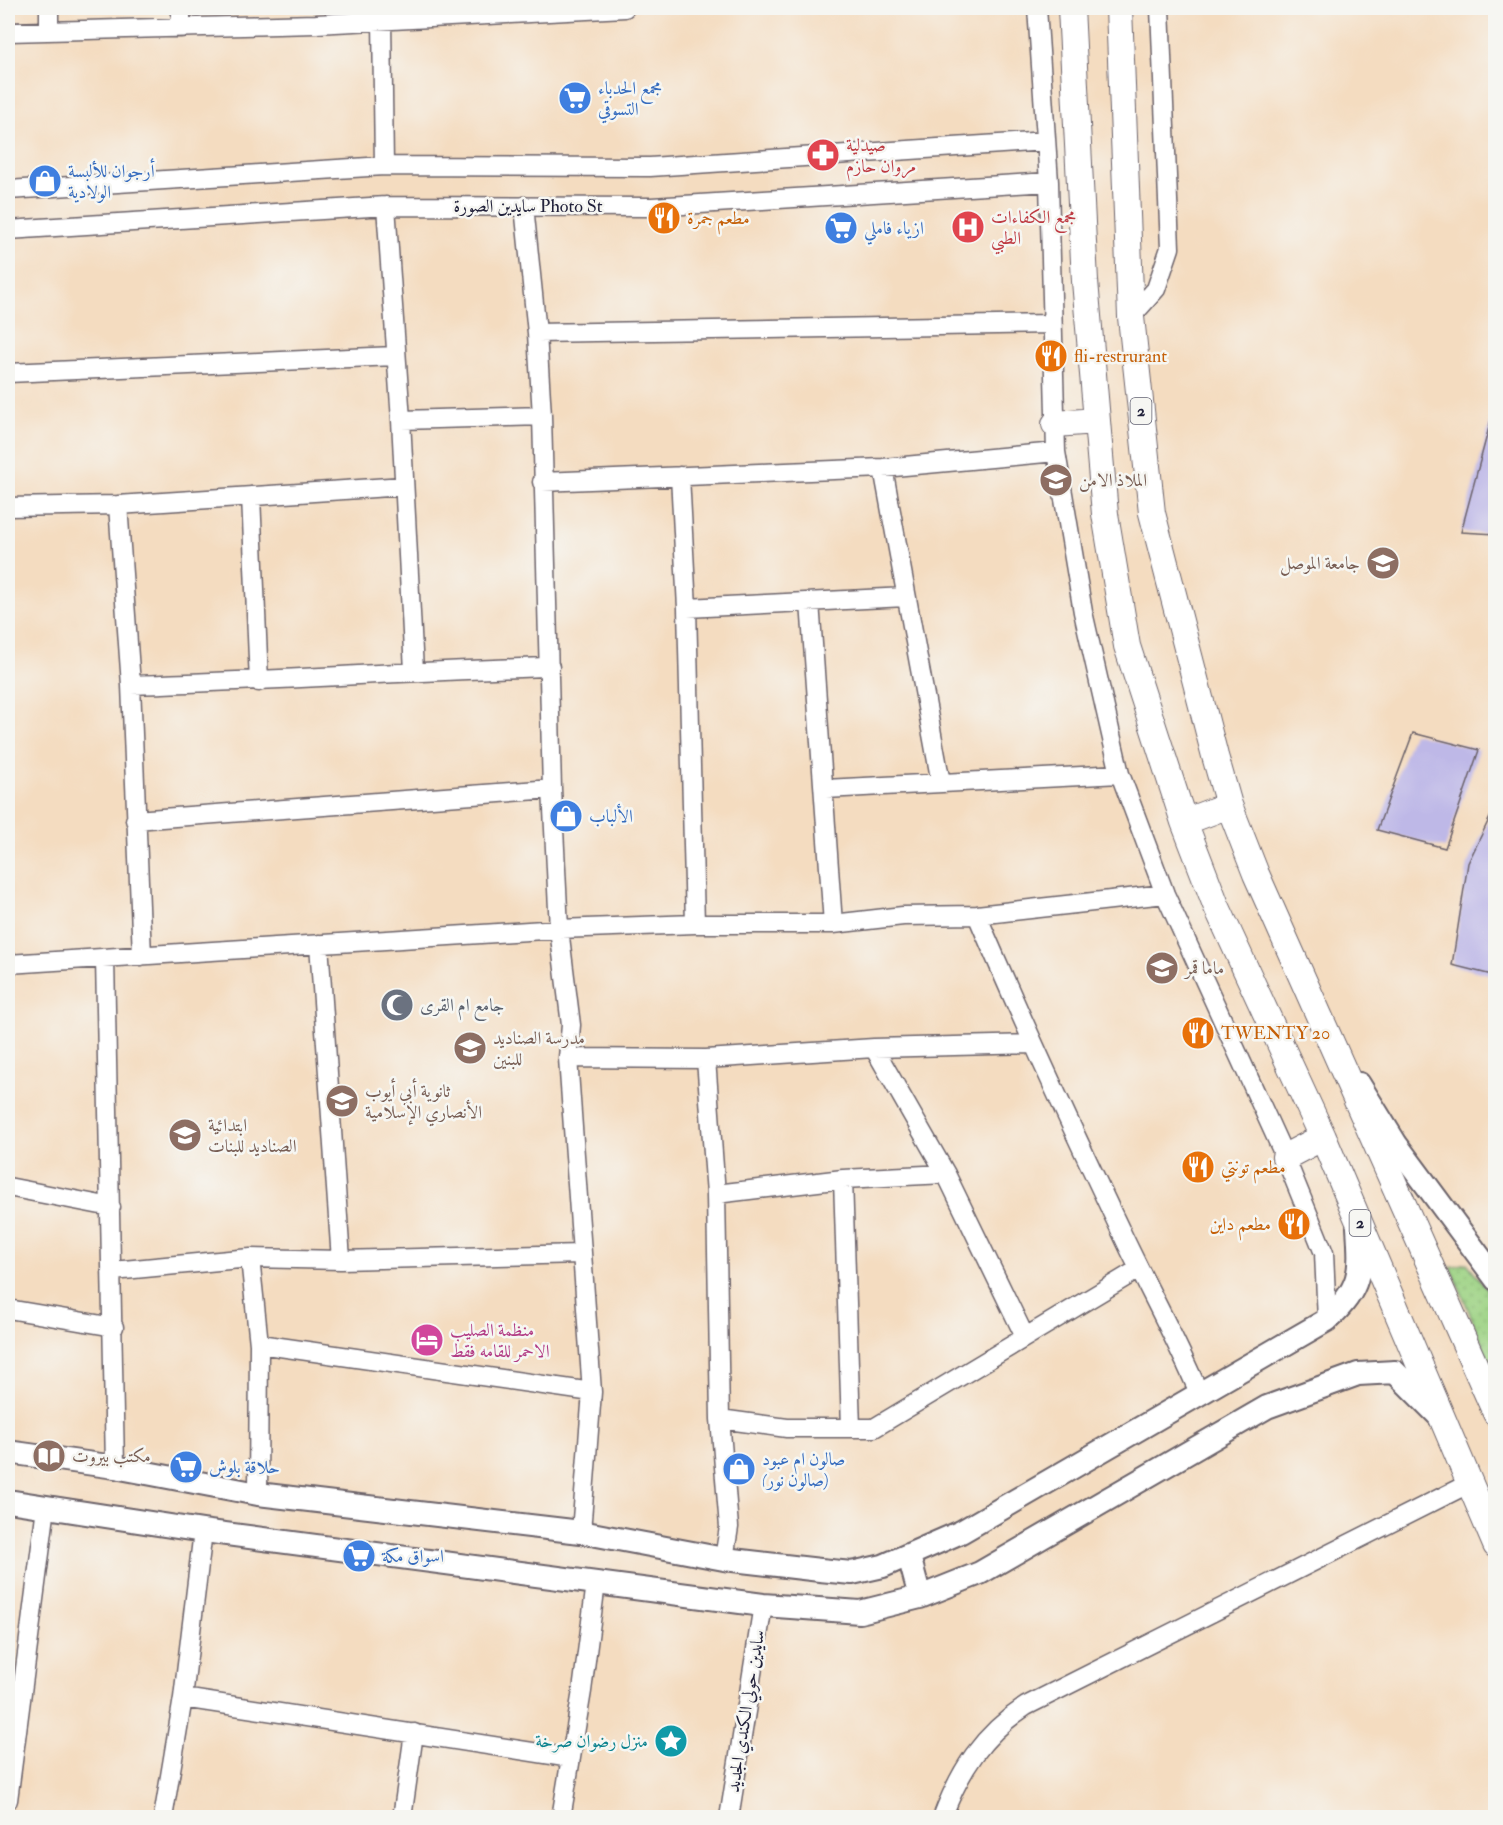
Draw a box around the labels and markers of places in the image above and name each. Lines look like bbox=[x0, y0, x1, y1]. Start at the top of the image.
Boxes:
place label: مجمع الحدباء التسوقي bbox=[598, 77, 662, 124]
supermarket icon: مجمع الحدباء التسوقي bbox=[557, 80, 593, 116]
place label: صيدلية مروان حازم bbox=[846, 134, 916, 182]
pharmacy icon: صيدلية مروان حازم bbox=[805, 137, 841, 173]
place label: أرجوان للألبسة الولادية bbox=[68, 158, 156, 204]
shop icon: أرجوان للألبسة الولادية bbox=[27, 163, 63, 199]
restaurant icon: مطعم جمرة bbox=[646, 200, 682, 236]
place label: مجمع الكفاءات الطبي bbox=[991, 206, 1076, 255]
place label: مطعم جمرة bbox=[687, 207, 750, 235]
hospital icon: مجمع الكفاءات الطبي bbox=[950, 209, 986, 245]
supermarket icon: ازياء فاملي bbox=[823, 210, 859, 246]
place label: ازياء فاملي bbox=[864, 217, 924, 245]
restaurant icon: fli-restrurant bbox=[1033, 338, 1069, 374]
place label: fli-restrurant bbox=[1074, 345, 1167, 368]
school or university icon: الملاذ الامن bbox=[1038, 462, 1074, 498]
place label: الملاذ الامن bbox=[1079, 469, 1147, 492]
school or university icon: جامعة الموصل bbox=[1365, 545, 1401, 581]
place label: جامعة الموصل bbox=[1280, 552, 1360, 576]
shop icon: الألباب bbox=[548, 798, 584, 834]
place label: الألباب bbox=[589, 803, 633, 828]
school or university icon: ماما قمر bbox=[1144, 950, 1180, 986]
place label: ماما قمر bbox=[1183, 957, 1224, 980]
mosque icon: جامع ام القرى bbox=[379, 987, 415, 1023]
place label: جامع ام القرى bbox=[420, 994, 504, 1021]
restaurant icon: TWENTY 20 bbox=[1180, 1015, 1216, 1051]
place label: TWENTY 20 bbox=[1221, 1022, 1330, 1045]
place label: مدرسة الصناديد للبنين bbox=[493, 1027, 585, 1071]
school or university icon: مدرسة الصناديد للبنين bbox=[452, 1030, 488, 1066]
place label: ثانوية أبي أيوب الأنصاري الإسلامية bbox=[365, 1078, 482, 1127]
school or university icon: ثانوية أبي أيوب الأنصاري الإسلامية bbox=[324, 1083, 360, 1119]
place label: ابتدائية الصناديد للبنات bbox=[208, 1114, 297, 1158]
school or university icon: ابتدائية الصناديد للبنات bbox=[167, 1117, 203, 1153]
restaurant icon: مطعم تونتي bbox=[1180, 1149, 1216, 1185]
place label: مطعم تونتي bbox=[1221, 1156, 1286, 1184]
restaurant icon: مطعم داين bbox=[1276, 1206, 1312, 1242]
place label: مطعم داين bbox=[1210, 1213, 1271, 1241]
place label: منظمة الصليب الاحمر للقامه فقط bbox=[450, 1319, 550, 1363]
hotel icon: منظمة الصليب الاحمر للقامه فقط bbox=[409, 1322, 445, 1358]
library icon: مكتب بيروت bbox=[31, 1438, 67, 1474]
place label: مكتب بيروت bbox=[72, 1445, 151, 1468]
place label: صالون ام عبود (صالون نور) bbox=[762, 1448, 845, 1492]
supermarket icon: حلاقة بلوش bbox=[168, 1449, 204, 1485]
shop icon: صالون ام عبود (صالون نور) bbox=[721, 1451, 757, 1487]
place label: حلاقة بلوش bbox=[209, 1456, 280, 1479]
supermarket icon: اسواق مكة bbox=[341, 1538, 377, 1574]
place label: اسواق مكة bbox=[381, 1545, 444, 1568]
place icon: منزل رضوان صرخة bbox=[653, 1723, 689, 1759]
place label: منزل رضوان صرخة bbox=[535, 1730, 648, 1753]

